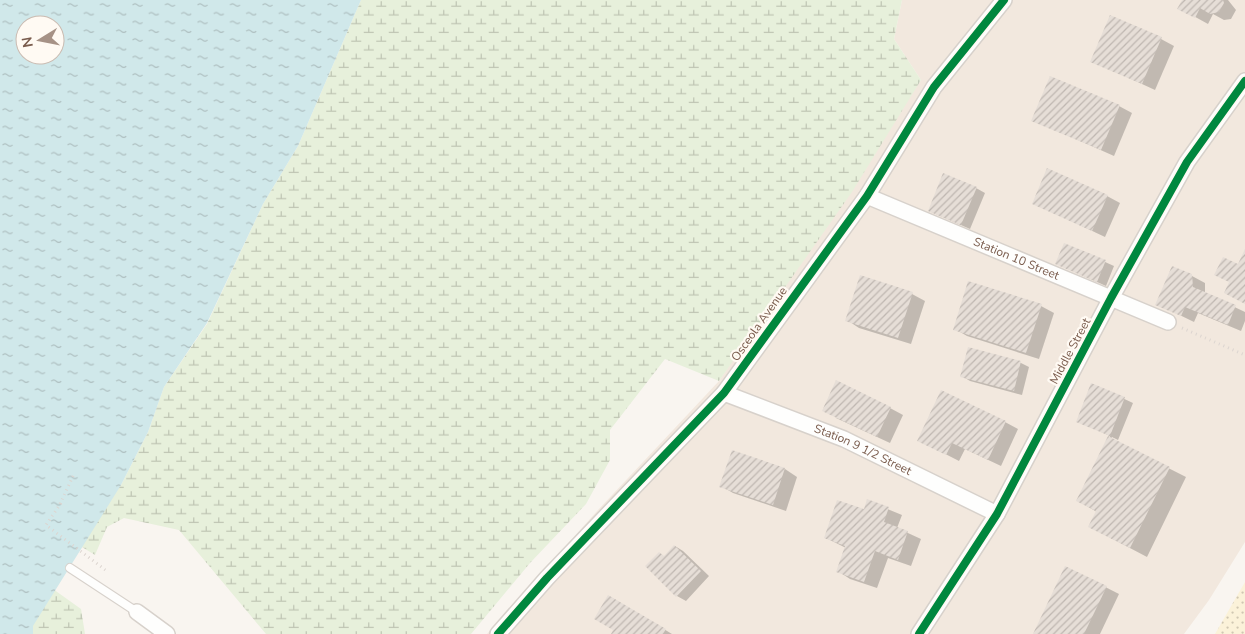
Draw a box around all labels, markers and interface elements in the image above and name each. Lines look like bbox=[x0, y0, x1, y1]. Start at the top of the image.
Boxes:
north arrow bbox=[15, 15, 65, 65]
text: N bbox=[17, 35, 38, 49]
street label: Station 10 Street bbox=[971, 233, 1063, 284]
street label: Osceola Avenue bbox=[727, 284, 791, 364]
street label: Middle Street bbox=[1046, 314, 1095, 387]
street label: Station 9 1/2 Street bbox=[812, 420, 915, 479]

